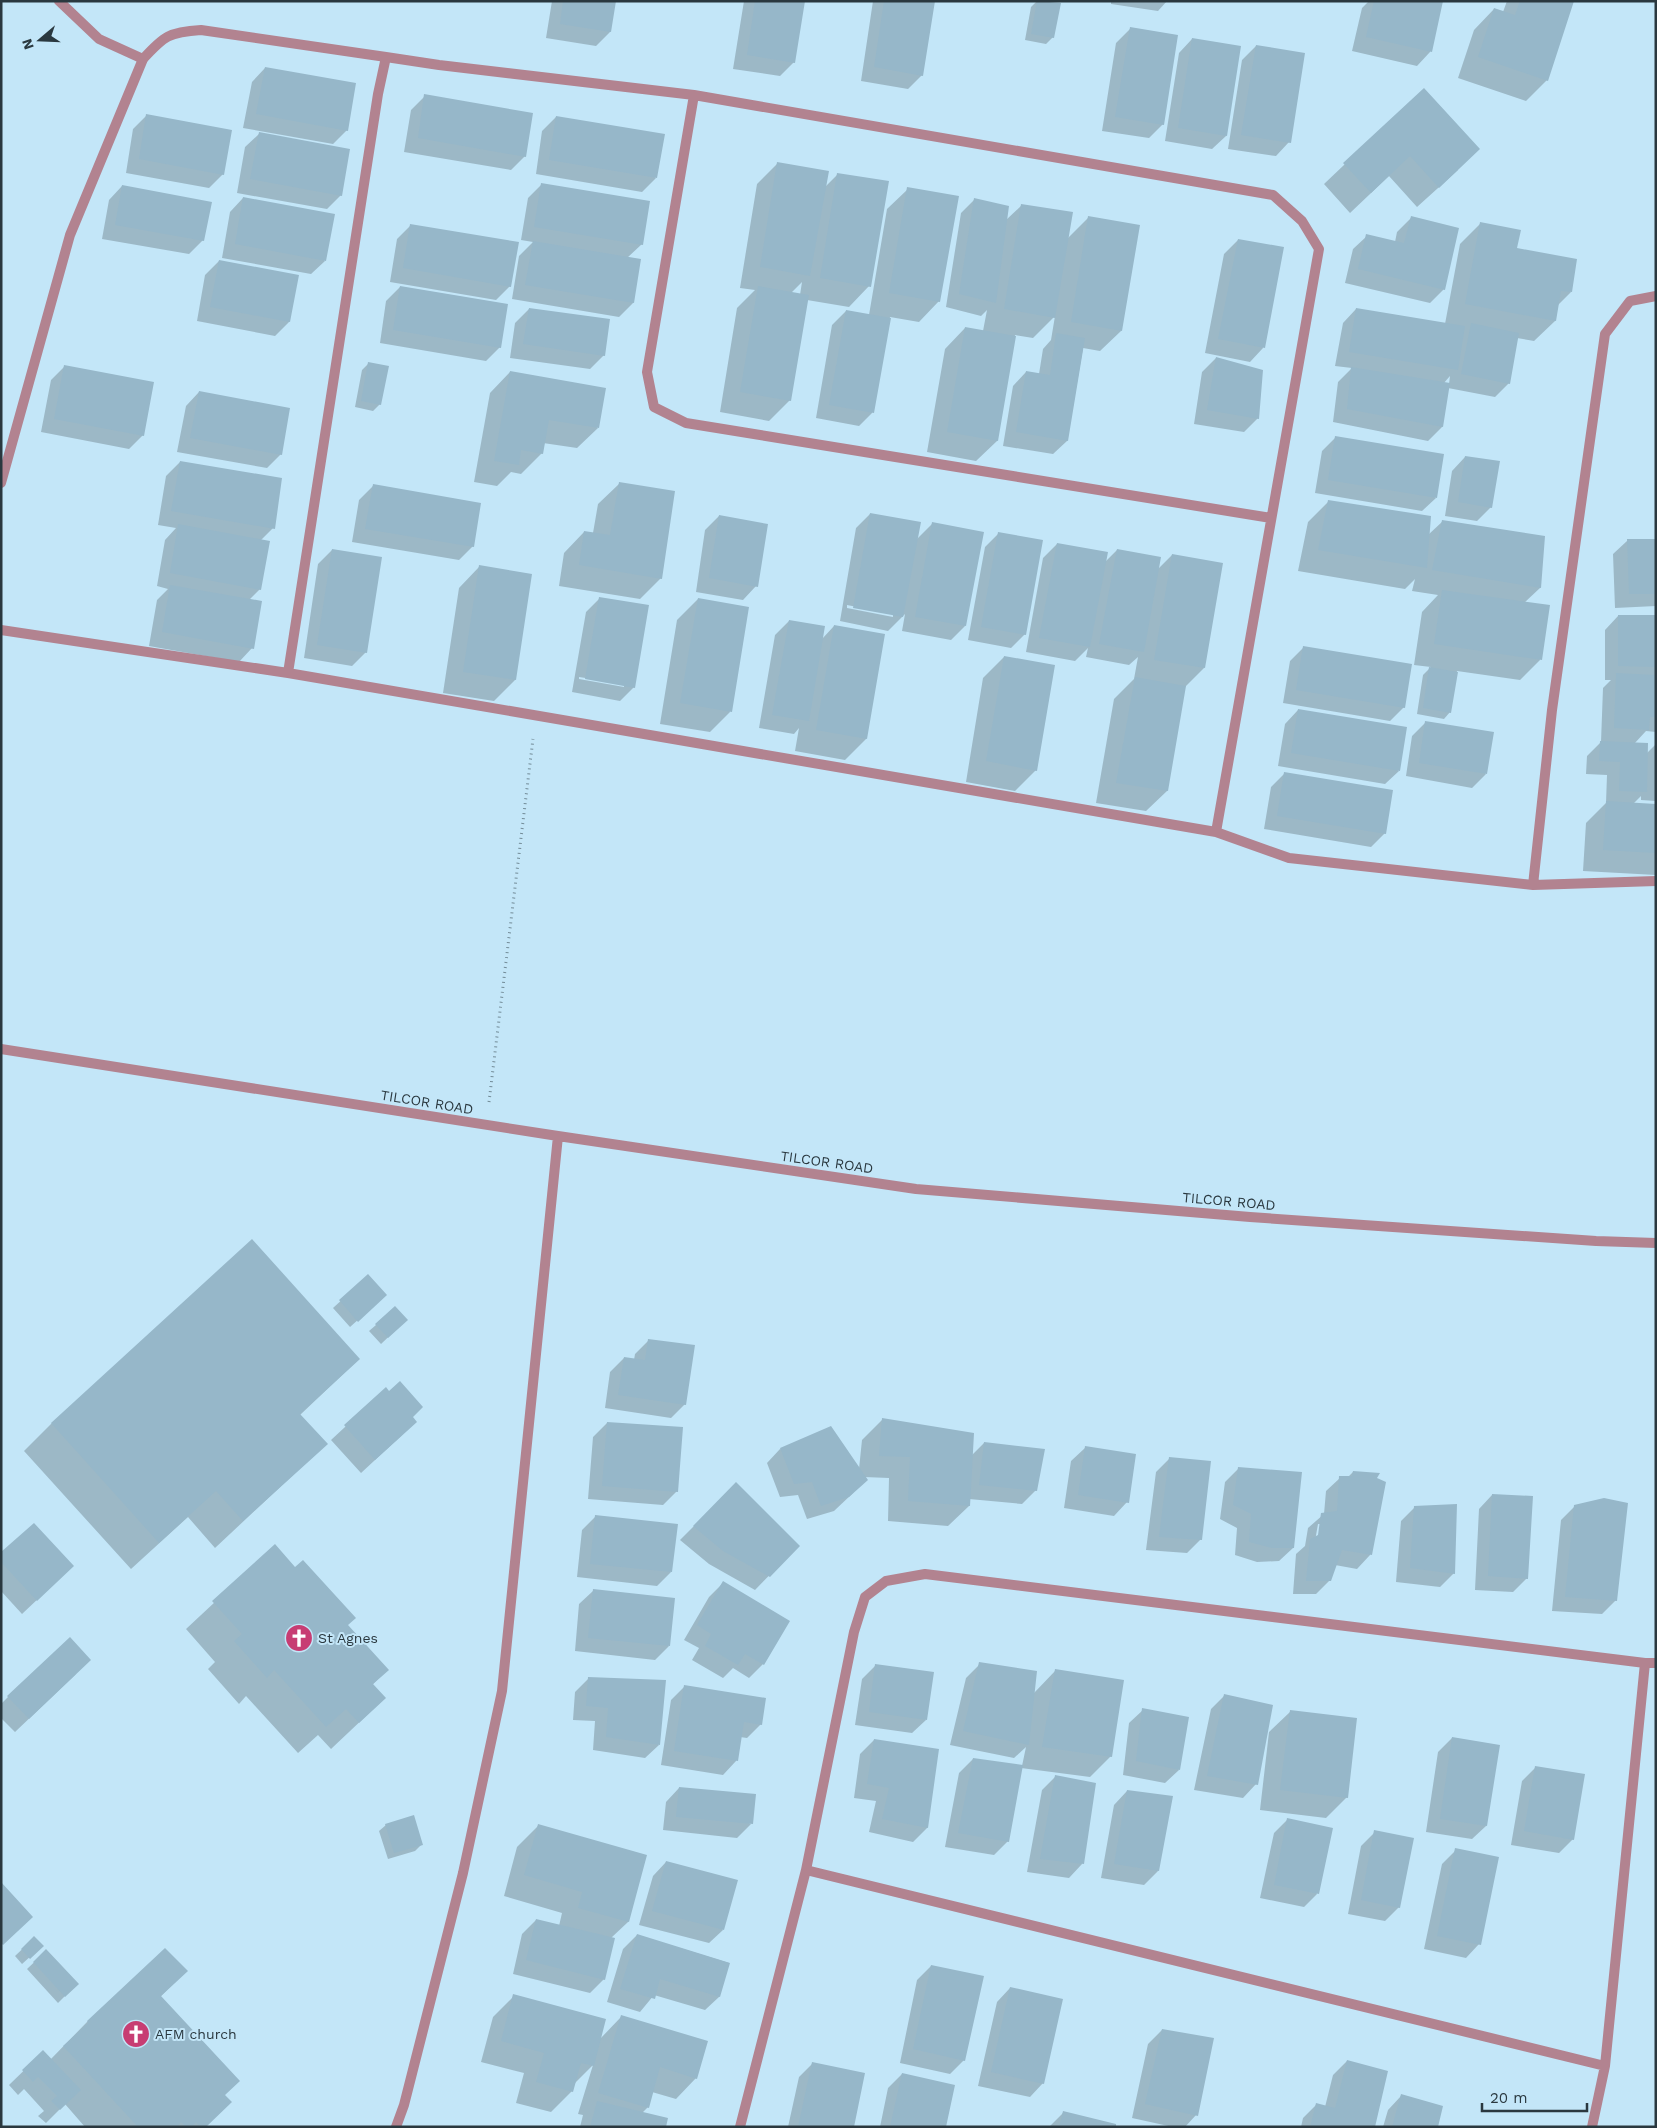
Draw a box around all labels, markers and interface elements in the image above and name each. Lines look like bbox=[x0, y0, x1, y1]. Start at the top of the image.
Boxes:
north arrow bbox=[15, 15, 65, 65]
text: N bbox=[18, 37, 37, 52]
street label: TILCOR ROAD bbox=[380, 1087, 474, 1117]
street label: TILCOR ROAD bbox=[780, 1148, 874, 1176]
street label: TILCOR ROAD bbox=[1182, 1189, 1276, 1213]
church icon: St Agnes bbox=[284, 1623, 314, 1653]
place label: St Agnes bbox=[318, 1630, 378, 1646]
church icon: AFM church bbox=[121, 2019, 151, 2049]
place label: AFM church bbox=[155, 2026, 237, 2042]
scale bar bbox=[1482, 2080, 1587, 2112]
text: 20 m bbox=[1490, 2089, 1528, 2107]

